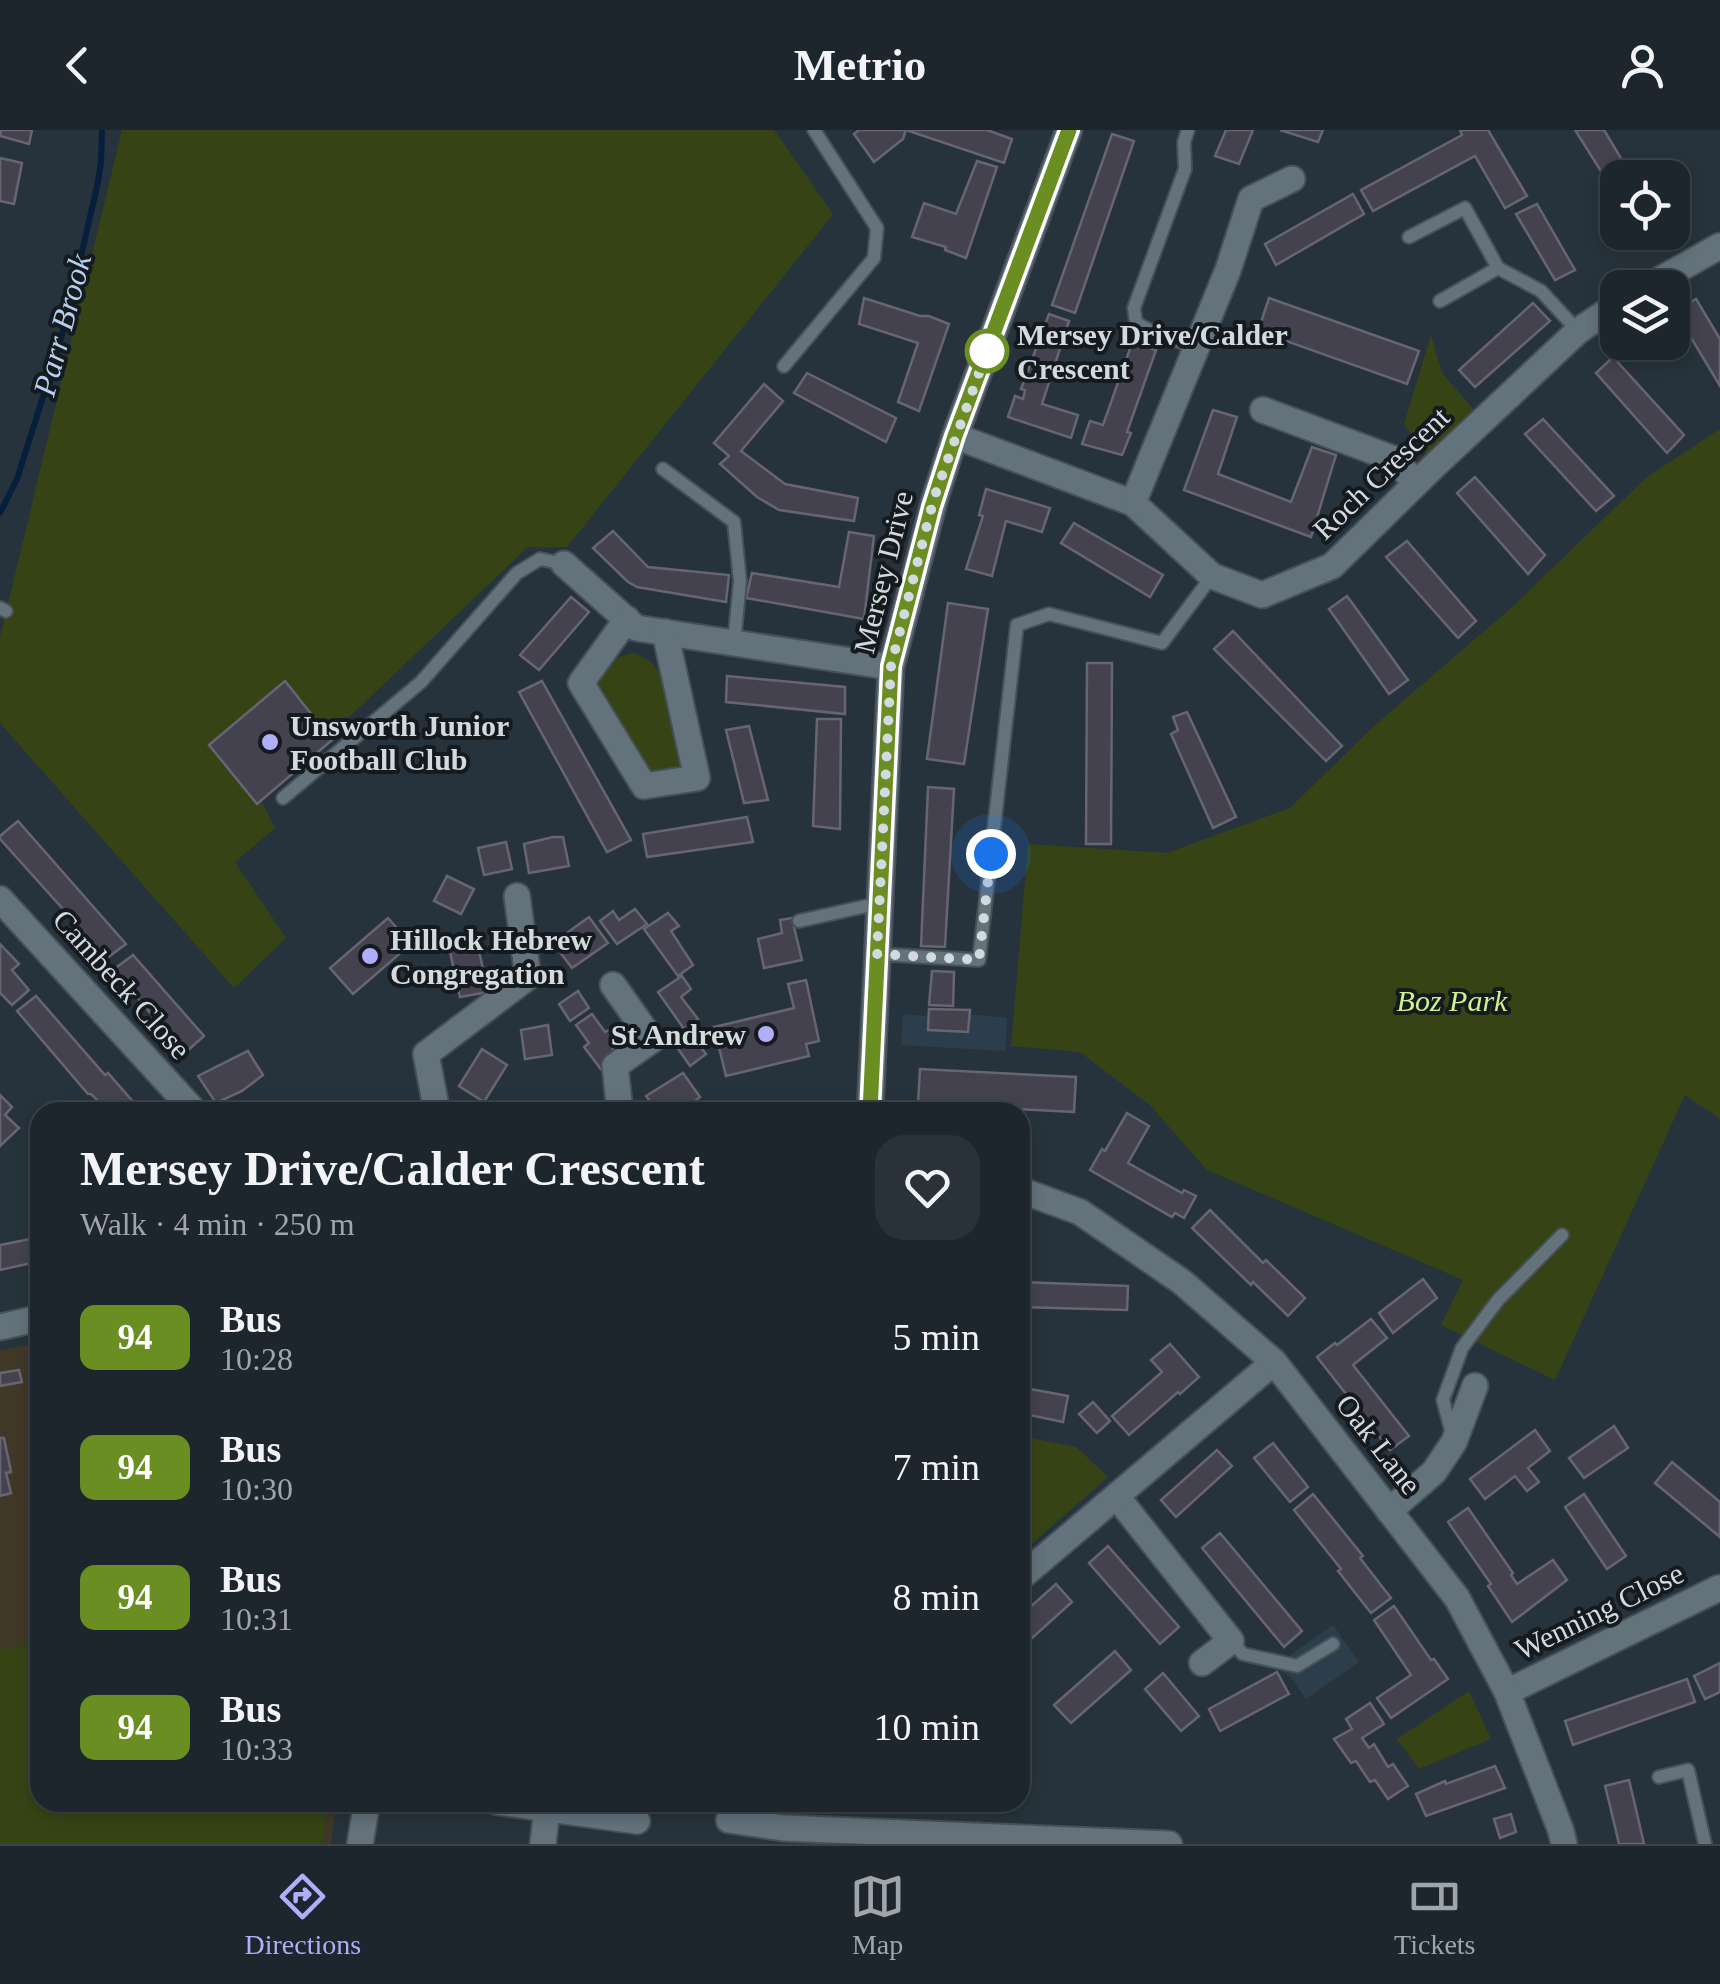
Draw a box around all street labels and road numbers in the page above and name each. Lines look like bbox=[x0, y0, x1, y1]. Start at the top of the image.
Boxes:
street label: Roch Crescent bbox=[1306, 400, 1456, 546]
street label: Mersey Drive bbox=[847, 488, 919, 656]
street label: Cambeck Close bbox=[46, 903, 198, 1065]
street label: Oak Lane bbox=[1330, 1388, 1428, 1500]
street label: Wenning Close bbox=[1509, 1556, 1689, 1666]

